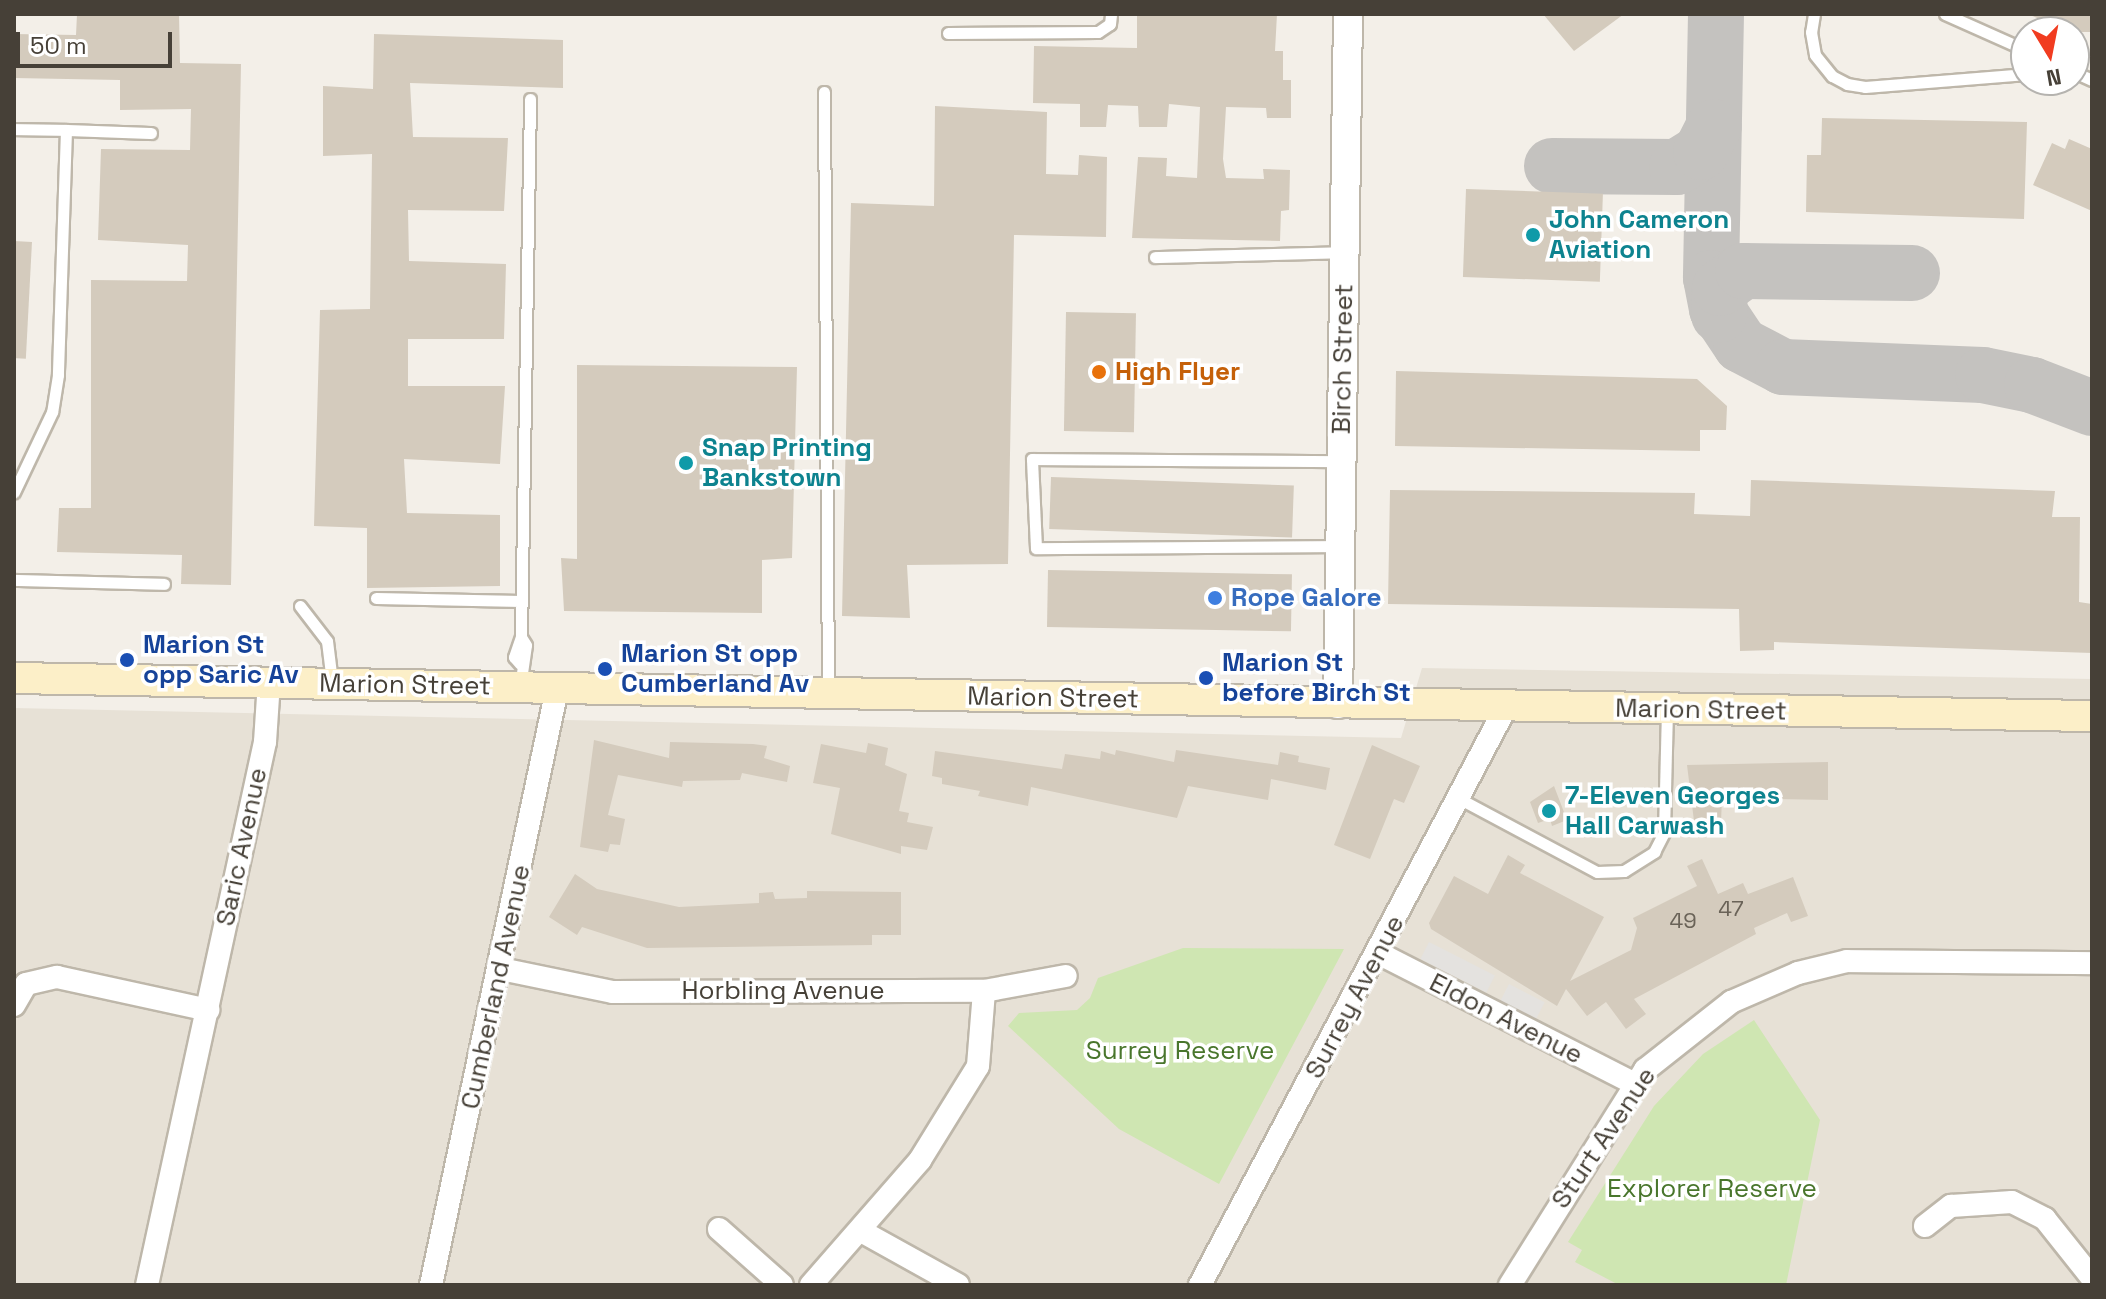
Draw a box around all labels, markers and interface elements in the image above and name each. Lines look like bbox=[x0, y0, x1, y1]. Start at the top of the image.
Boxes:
scale bar bbox=[20, 16, 176, 66]
north arrow bbox=[2010, 16, 2090, 96]
text: 50 m bbox=[30, 30, 87, 61]
text: N bbox=[2044, 63, 2064, 93]
place label: John Cameron Aviation bbox=[1549, 204, 1729, 266]
marker: John Cameron Aviation bbox=[1524, 226, 1542, 244]
street label: Birch Street bbox=[1326, 283, 1360, 435]
place label: High Flyer bbox=[1115, 356, 1240, 388]
marker: High Flyer bbox=[1090, 363, 1108, 381]
place label: Snap Printing Bankstown bbox=[702, 432, 872, 494]
marker: Snap Printing Bankstown bbox=[677, 454, 695, 472]
place label: Rope Galore bbox=[1231, 582, 1381, 614]
marker: Rope Galore bbox=[1206, 589, 1224, 607]
place label: Marion St opp Saric Av bbox=[143, 629, 299, 690]
place label: Marion St opp Cumberland Av bbox=[621, 638, 809, 700]
place label: Marion St before Birch St bbox=[1222, 647, 1411, 708]
marker: Marion St opp Saric Av bbox=[118, 651, 136, 669]
marker: Marion St opp Cumberland Av bbox=[596, 660, 614, 678]
street label: Marion Street bbox=[319, 668, 491, 702]
marker: Marion St before Birch St bbox=[1197, 669, 1215, 687]
street label: Marion Street bbox=[967, 681, 1139, 715]
street label: Marion Street bbox=[1615, 693, 1787, 727]
street label: Saric Avenue bbox=[210, 765, 274, 929]
place label: 7-Eleven Georges Hall Carwash bbox=[1565, 780, 1780, 842]
marker: 7-Eleven Georges Hall Carwash bbox=[1540, 802, 1558, 820]
street label: Cumberland Avenue bbox=[455, 862, 537, 1112]
house number: 47 bbox=[1718, 896, 1744, 922]
house number: 49 bbox=[1669, 908, 1697, 934]
street label: Surrey Avenue bbox=[1299, 910, 1411, 1084]
street label: Eldon Avenue bbox=[1424, 967, 1588, 1071]
street label: Horbling Avenue bbox=[681, 975, 885, 1007]
park label: Surrey Reserve bbox=[1086, 1035, 1274, 1067]
street label: Sturt Avenue bbox=[1545, 1061, 1663, 1215]
park label: Explorer Reserve bbox=[1607, 1173, 1817, 1205]

